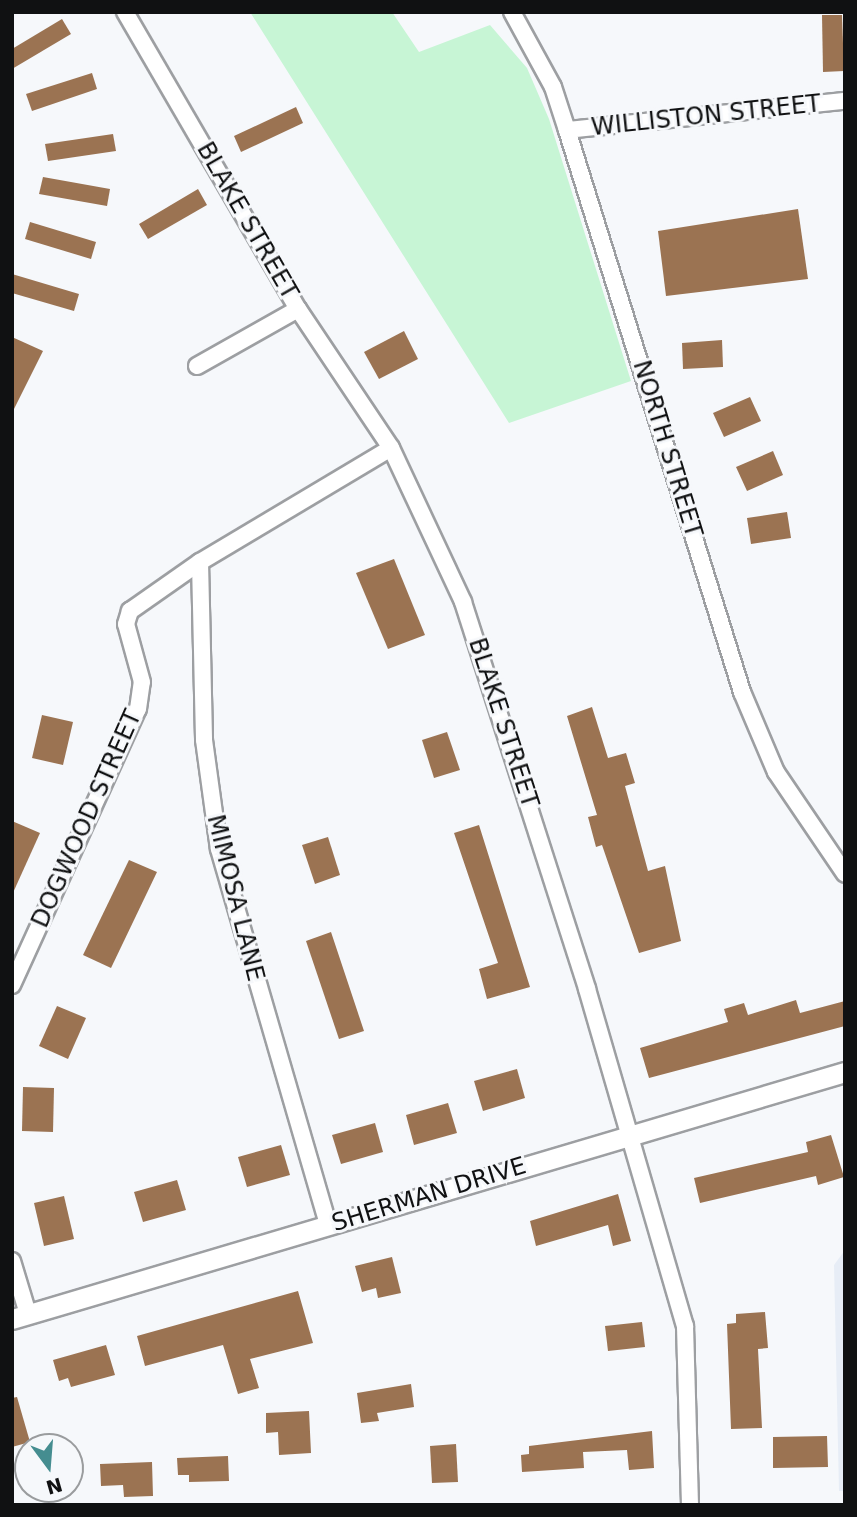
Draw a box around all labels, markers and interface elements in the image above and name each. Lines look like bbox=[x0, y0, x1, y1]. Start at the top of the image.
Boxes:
street label: WILLISTON STREET bbox=[590, 90, 822, 142]
street label: BLAKE STREET bbox=[190, 137, 304, 305]
street label: NORTH STREET bbox=[626, 357, 708, 541]
street label: BLAKE STREET bbox=[462, 634, 544, 812]
street label: DOGWOOD STREET bbox=[26, 706, 148, 932]
street label: MIMOSA LANE bbox=[200, 812, 270, 984]
street label: SHERMAN DRIVE bbox=[328, 1152, 530, 1238]
north arrow bbox=[14, 1433, 84, 1503]
text: N bbox=[44, 1473, 65, 1499]

